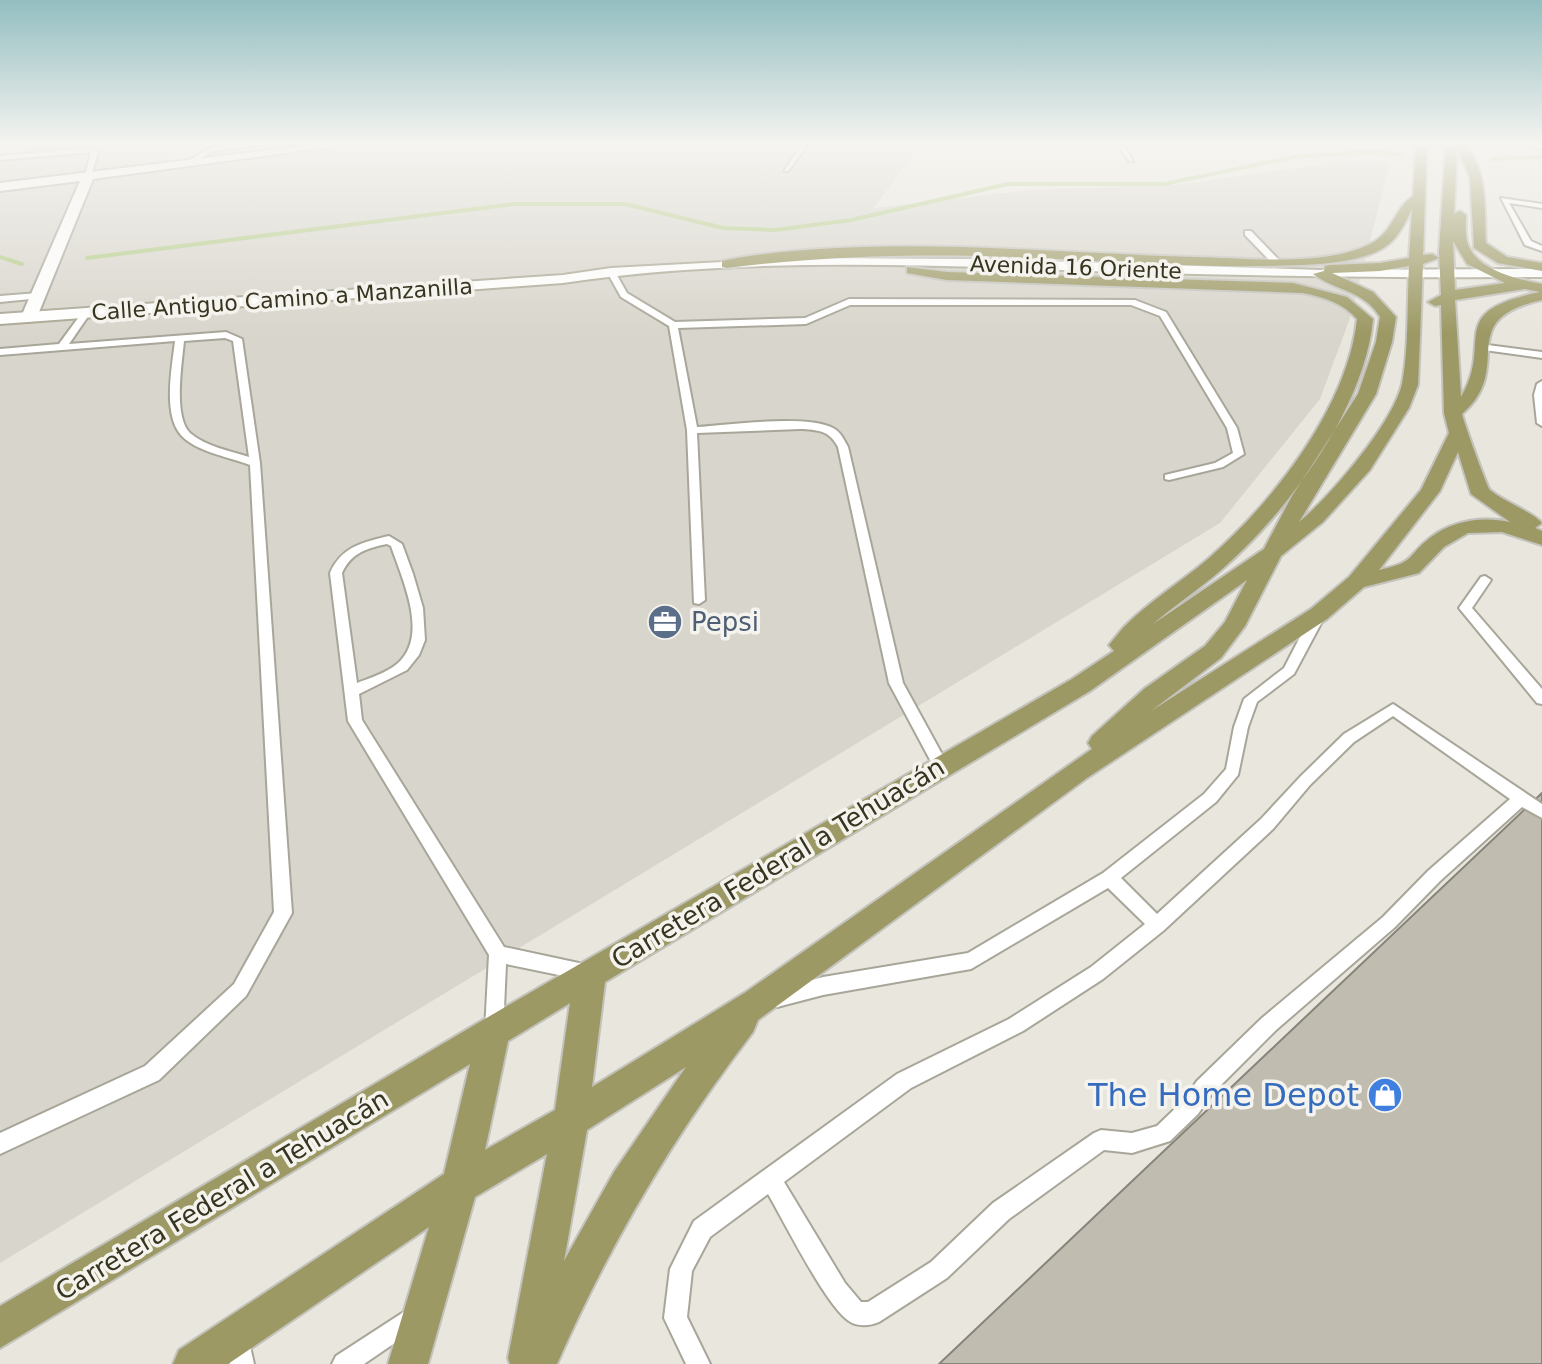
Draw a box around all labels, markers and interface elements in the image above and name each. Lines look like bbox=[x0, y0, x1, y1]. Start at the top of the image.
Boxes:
street label: Avenida 16 Oriente bbox=[970, 251, 1182, 284]
street label: Calle Antiguo Camino a Manzanilla bbox=[91, 274, 474, 325]
office icon: Pepsi bbox=[646, 603, 684, 641]
place label: Pepsi bbox=[691, 607, 759, 637]
street label: Carretera Federal a Tehuacán bbox=[606, 752, 950, 974]
place label: The Home Depot bbox=[1087, 1076, 1359, 1114]
shop icon: The Home Depot bbox=[1366, 1076, 1404, 1114]
street label: Carretera Federal a Tehuacán bbox=[50, 1084, 394, 1306]

